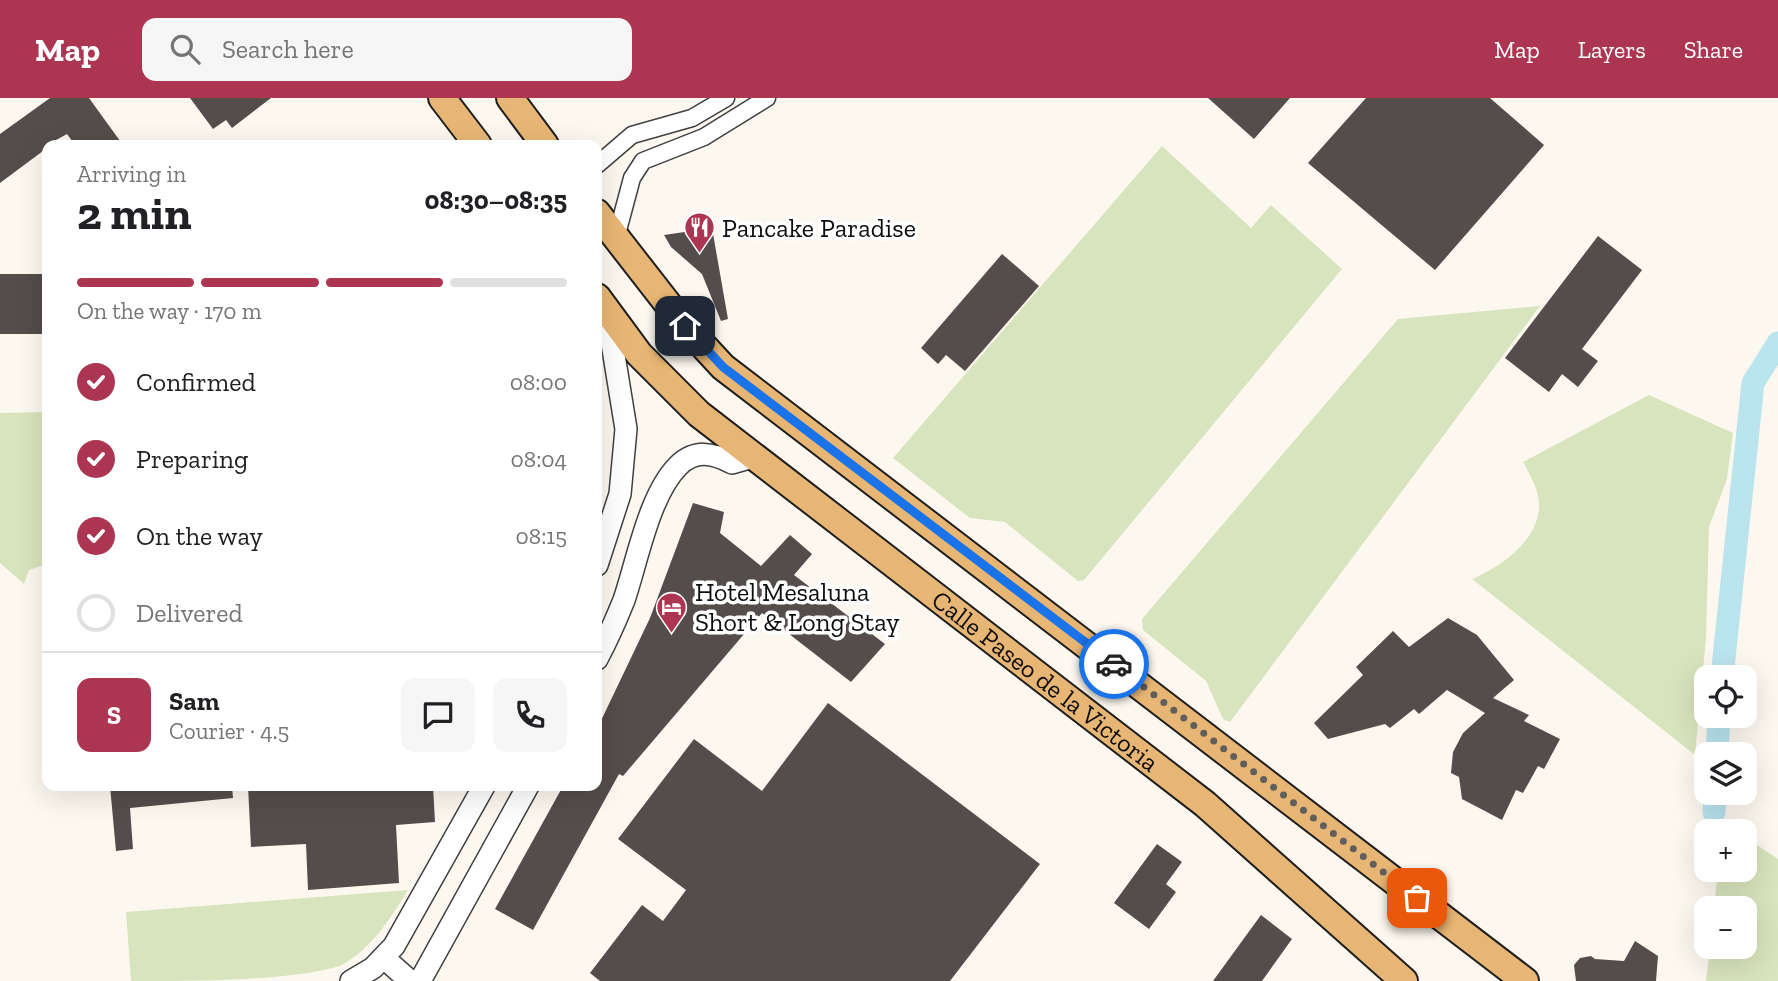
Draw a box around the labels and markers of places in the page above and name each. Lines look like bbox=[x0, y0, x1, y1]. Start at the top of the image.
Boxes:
restaurant icon: Pancake Paradise bbox=[682, 211, 716, 255]
place label: Pancake Paradise bbox=[722, 212, 916, 244]
pin bbox=[655, 296, 715, 356]
place label: Hotel Mesaluna Short & Long Stay bbox=[695, 576, 900, 638]
hotel icon: Hotel Mesaluna Short & Long Stay bbox=[655, 590, 689, 634]
pin bbox=[1387, 868, 1447, 928]

